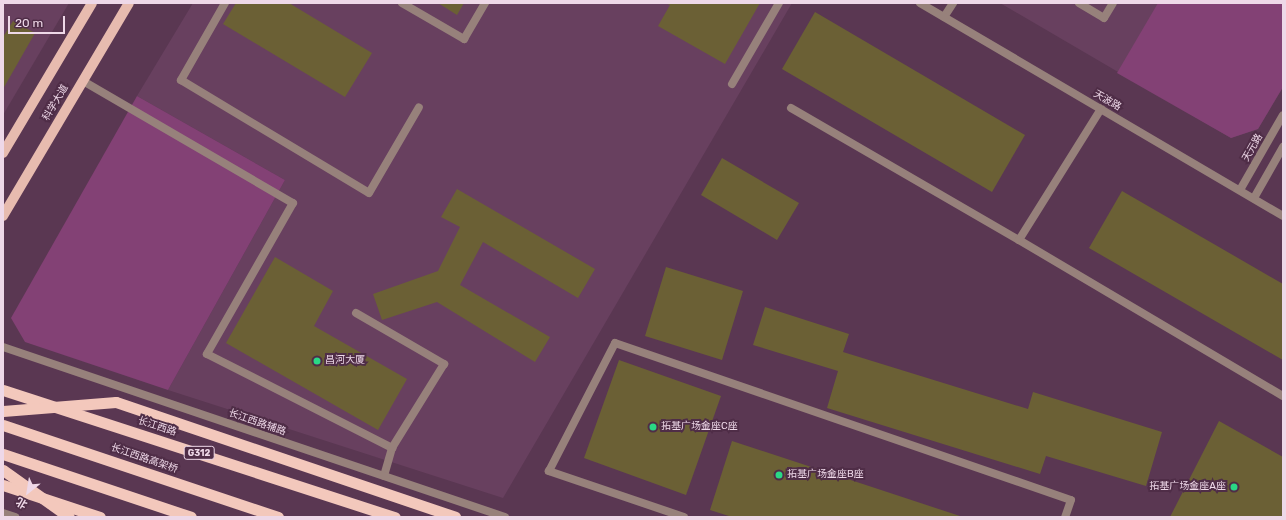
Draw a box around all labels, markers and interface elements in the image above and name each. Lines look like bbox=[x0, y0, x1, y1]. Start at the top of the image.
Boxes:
scale bar bbox=[10, 8, 67, 34]
text: 20 m bbox=[15, 16, 43, 30]
street label: 科学大道 bbox=[41, 83, 71, 123]
street label: 天波路 bbox=[1091, 88, 1123, 114]
street label: 天元路 bbox=[1240, 132, 1266, 164]
place label: 昌河大厦 bbox=[325, 355, 365, 367]
marker: 昌河大厦 bbox=[312, 356, 322, 366]
street label: 长江西路辅路 bbox=[227, 408, 287, 438]
street label: 长江西路 bbox=[136, 415, 178, 439]
place label: 拓基广场金座C座 bbox=[661, 421, 738, 433]
marker: 拓基广场金座C座 bbox=[648, 422, 658, 432]
street label: 长江西路高架桥 bbox=[109, 442, 179, 476]
road number: G312 bbox=[183, 446, 215, 460]
place label: 拓基广场金座B座 bbox=[787, 469, 864, 481]
marker: 拓基广场金座B座 bbox=[774, 470, 784, 480]
north arrow bbox=[8, 472, 48, 512]
place label: 拓基广场金座A座 bbox=[1149, 481, 1226, 493]
marker: 拓基广场金座A座 bbox=[1229, 482, 1239, 492]
text: 北 bbox=[14, 494, 30, 511]

